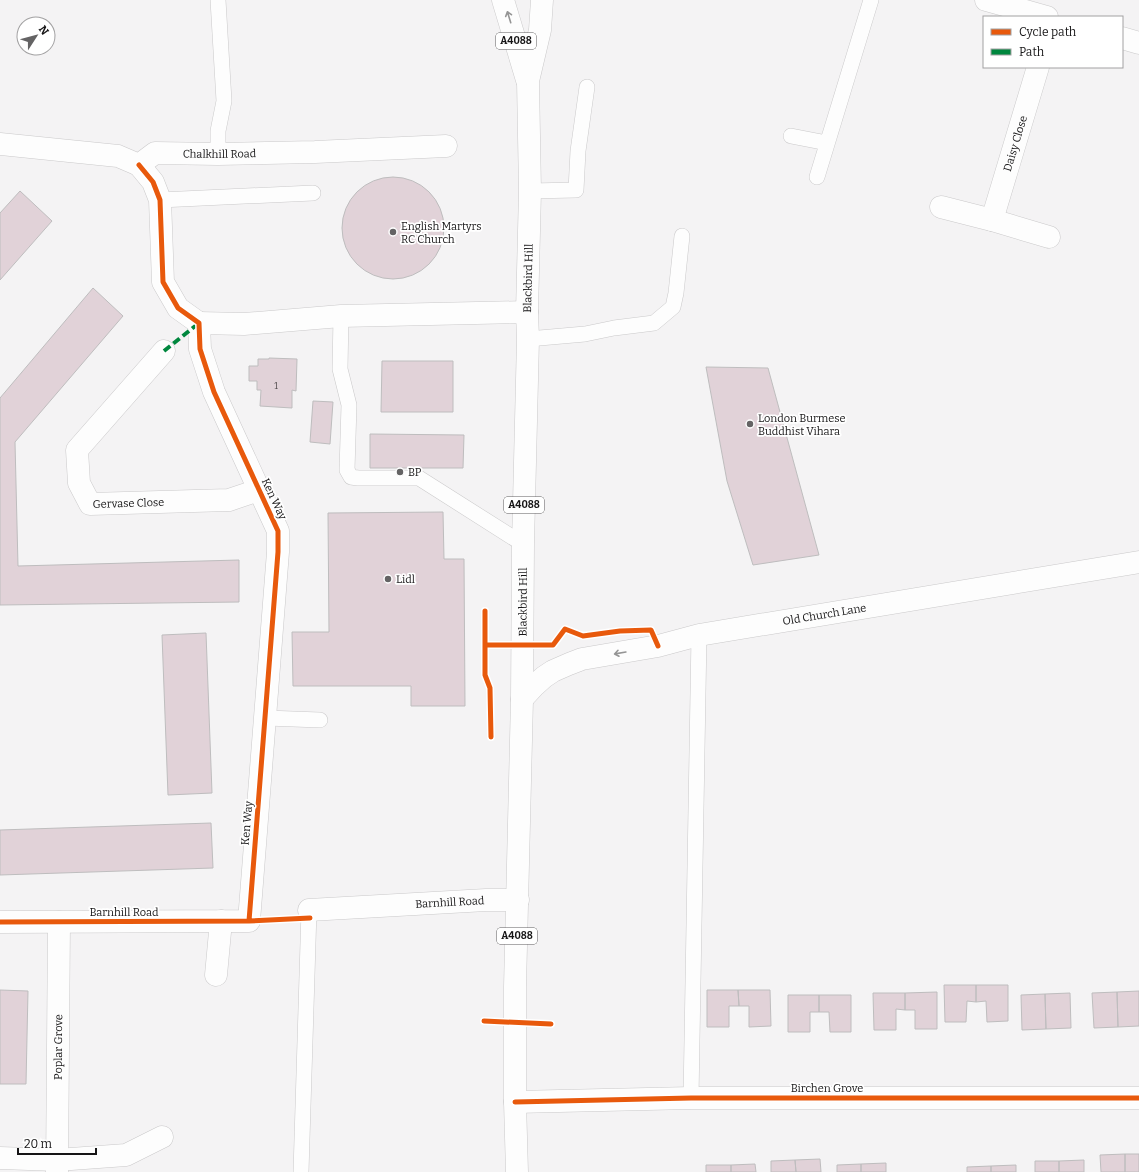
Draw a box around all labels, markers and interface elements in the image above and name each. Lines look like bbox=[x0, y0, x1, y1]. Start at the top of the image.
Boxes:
one-way arrow bbox=[505, 11, 512, 24]
north arrow bbox=[16, 16, 56, 56]
legend bbox=[983, 16, 1123, 68]
text: N bbox=[36, 23, 52, 38]
text: Cycle path bbox=[1019, 25, 1077, 39]
road number: A4088 bbox=[496, 33, 536, 49]
text: Path bbox=[1019, 45, 1045, 59]
street label: Daisy Close bbox=[1001, 114, 1030, 173]
street label: Chalkhill Road bbox=[183, 147, 257, 161]
place label: English Martyrs RC Church bbox=[401, 220, 482, 246]
marker: English Martyrs RC Church bbox=[388, 227, 398, 237]
street label: Blackbird Hill bbox=[520, 244, 535, 313]
house number: 1 bbox=[274, 381, 278, 391]
place label: London Burmese Buddhist Vihara bbox=[758, 412, 845, 438]
marker: London Burmese Buddhist Vihara bbox=[745, 419, 755, 429]
place label: BP bbox=[408, 466, 422, 479]
marker: BP bbox=[395, 467, 405, 477]
street label: Ken Way bbox=[259, 476, 289, 522]
street label: Gervase Close bbox=[92, 495, 164, 510]
road number: A4088 bbox=[504, 497, 544, 513]
street label: Blackbird Hill bbox=[516, 568, 529, 637]
place label: Lidl bbox=[396, 573, 415, 586]
marker: Lidl bbox=[383, 574, 393, 584]
street label: Old Church Lane bbox=[782, 601, 867, 628]
one-way arrow bbox=[614, 649, 627, 657]
street label: Ken Way bbox=[239, 800, 255, 846]
street label: Barnhill Road bbox=[415, 894, 485, 910]
street label: Barnhill Road bbox=[89, 906, 159, 919]
road number: A4088 bbox=[497, 928, 537, 944]
street label: Poplar Grove bbox=[51, 1014, 65, 1080]
street label: Birchen Grove bbox=[791, 1082, 863, 1095]
scale bar bbox=[18, 1130, 96, 1156]
text: 20 m bbox=[24, 1137, 53, 1151]

